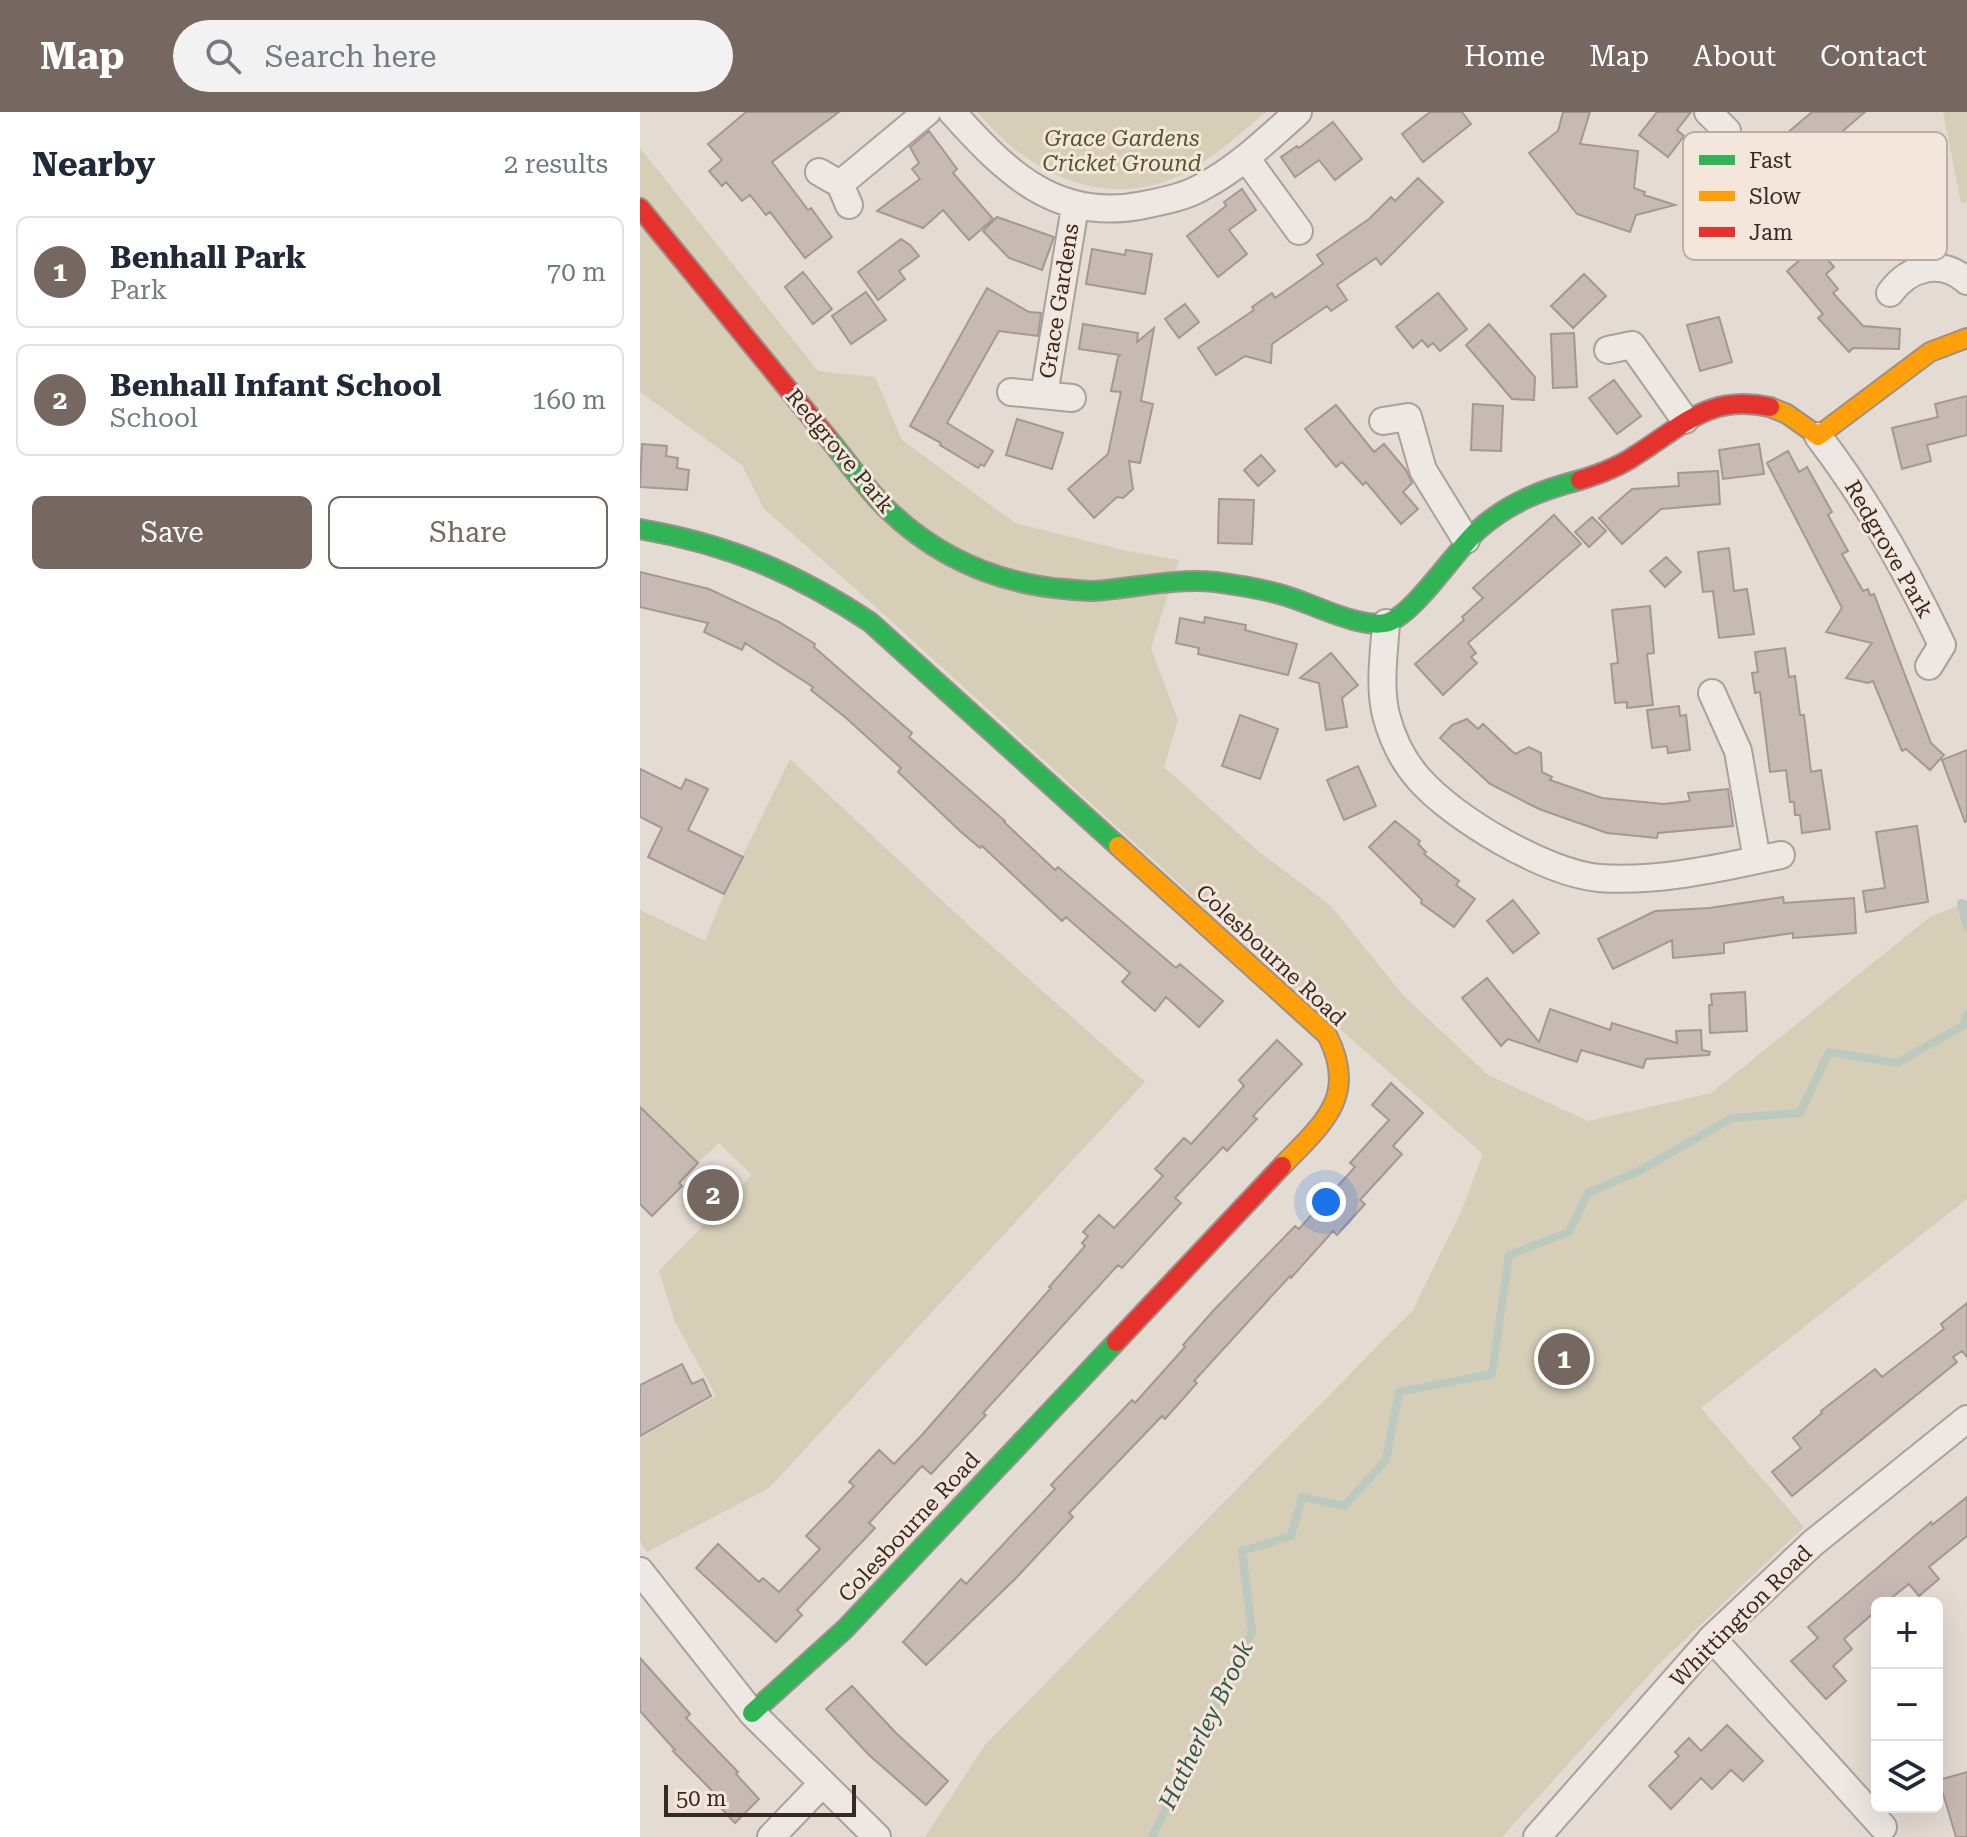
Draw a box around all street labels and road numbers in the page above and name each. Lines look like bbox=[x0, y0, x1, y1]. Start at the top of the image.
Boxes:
street label: Grace Gardens bbox=[1034, 222, 1084, 380]
street label: Redgrove Park bbox=[781, 384, 899, 518]
street label: Redgrove Park bbox=[1840, 476, 1938, 622]
street label: Colesbourne Road bbox=[1191, 879, 1351, 1031]
street label: Colesbourne Road bbox=[833, 1447, 985, 1607]
street label: Whittington Road bbox=[1665, 1540, 1817, 1692]

